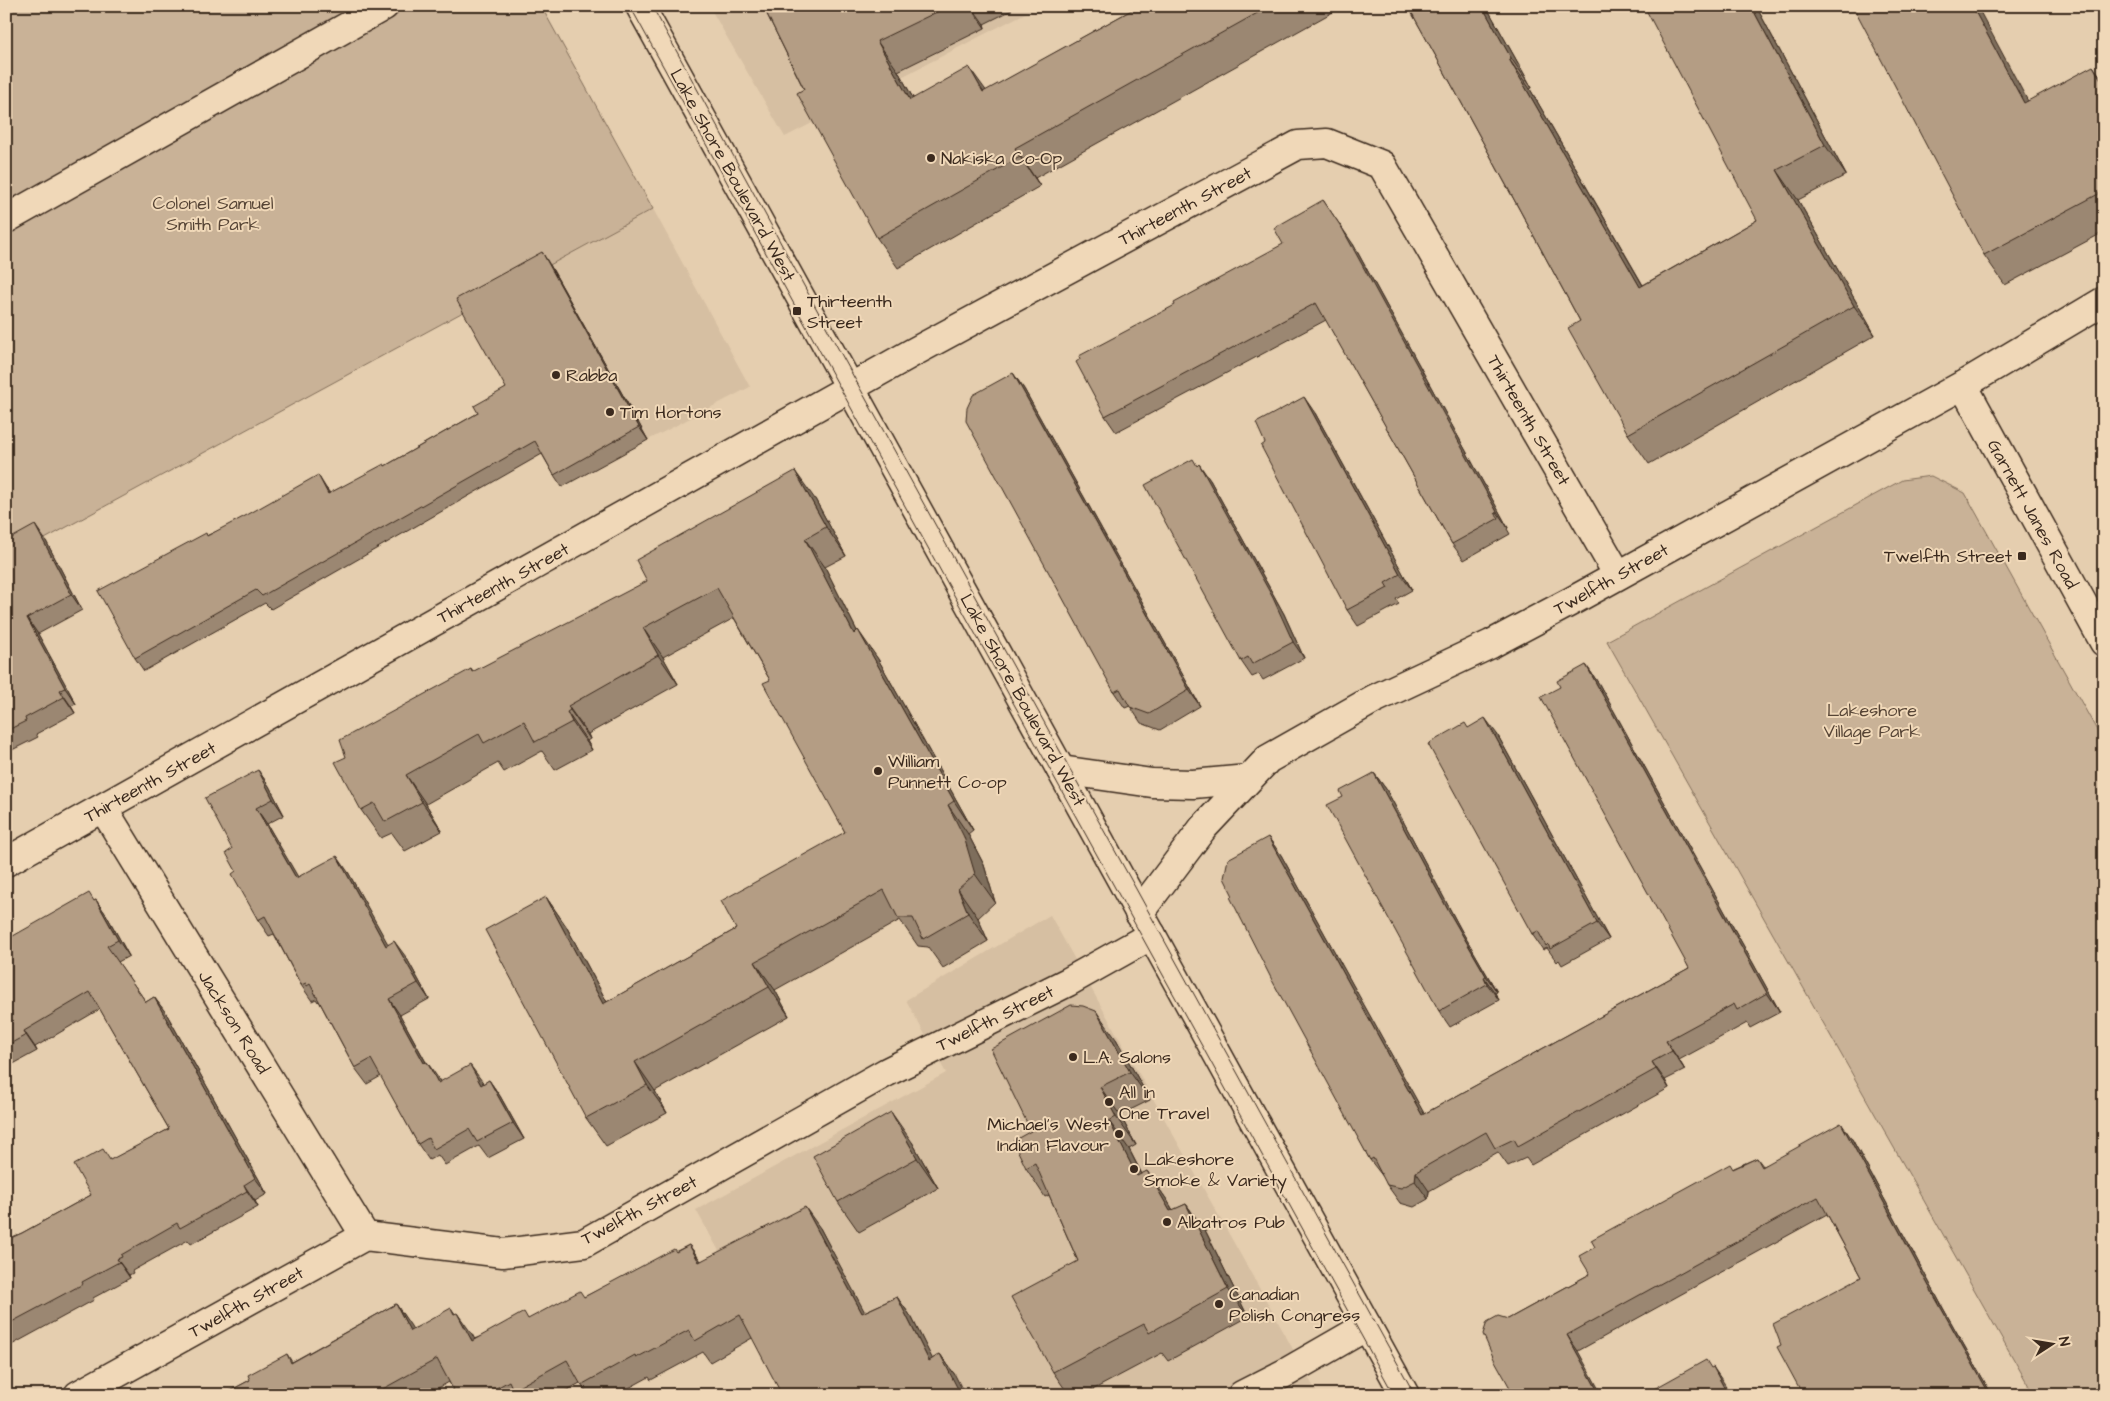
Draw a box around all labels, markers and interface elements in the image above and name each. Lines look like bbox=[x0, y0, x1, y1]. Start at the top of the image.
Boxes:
street label: Lake Shore Boulevard West bbox=[664, 64, 802, 287]
place label: Nakiska Co-Op bbox=[941, 146, 1062, 171]
marker: Nakiska Co-Op bbox=[925, 152, 937, 164]
street label: Thirteenth Street bbox=[1114, 160, 1257, 252]
park label: Colonel Samuel Smith Park bbox=[152, 191, 274, 237]
place label: Thirteenth Street bbox=[807, 289, 892, 335]
marker: Thirteenth Street bbox=[791, 305, 803, 317]
street label: Thirteenth Street bbox=[1481, 350, 1577, 491]
place label: Rabba bbox=[566, 363, 617, 388]
marker: Rabba bbox=[550, 369, 562, 381]
place label: Tim Hortons bbox=[620, 400, 722, 425]
marker: Tim Hortons bbox=[604, 406, 616, 418]
street label: Garnett Janes Road bbox=[1981, 435, 2084, 593]
street label: Thirteenth Street bbox=[433, 536, 574, 630]
street label: Twelfth Street bbox=[1549, 537, 1674, 621]
place label: Twelfth Street bbox=[1884, 544, 2013, 569]
marker: Twelfth Street bbox=[2016, 550, 2028, 562]
street label: Lake Shore Boulevard West bbox=[954, 589, 1092, 812]
park label: Lakeshore Village Park bbox=[1824, 698, 1920, 745]
street label: Thirteenth Street bbox=[80, 735, 221, 829]
place label: William Punnett Co-op bbox=[888, 749, 1007, 795]
marker: William Punnett Co-op bbox=[872, 765, 884, 777]
street label: Jackson Road bbox=[192, 966, 275, 1079]
street label: Twelfth Street bbox=[932, 979, 1059, 1058]
place label: L.A. Salons bbox=[1083, 1045, 1171, 1070]
marker: L.A. Salons bbox=[1067, 1051, 1079, 1063]
place label: All in One Travel bbox=[1119, 1080, 1209, 1126]
marker: All in One Travel bbox=[1103, 1096, 1115, 1108]
place label: Michael's West Indian Flavour bbox=[987, 1112, 1110, 1158]
marker: Michael's West Indian Flavour bbox=[1113, 1128, 1125, 1140]
place label: Lakeshore Smoke & Variety bbox=[1144, 1147, 1287, 1194]
marker: Lakeshore Smoke & Variety bbox=[1128, 1163, 1140, 1175]
street label: Twelfth Street bbox=[577, 1169, 702, 1252]
place label: Albatros Pub bbox=[1177, 1210, 1285, 1235]
marker: Albatros Pub bbox=[1161, 1216, 1173, 1228]
street label: Twelfth Street bbox=[184, 1260, 309, 1344]
place label: Canadian Polish Congress bbox=[1229, 1282, 1360, 1329]
marker: Canadian Polish Congress bbox=[1213, 1298, 1225, 1310]
north arrow bbox=[2028, 1318, 2078, 1368]
text: N bbox=[2053, 1335, 2074, 1348]

